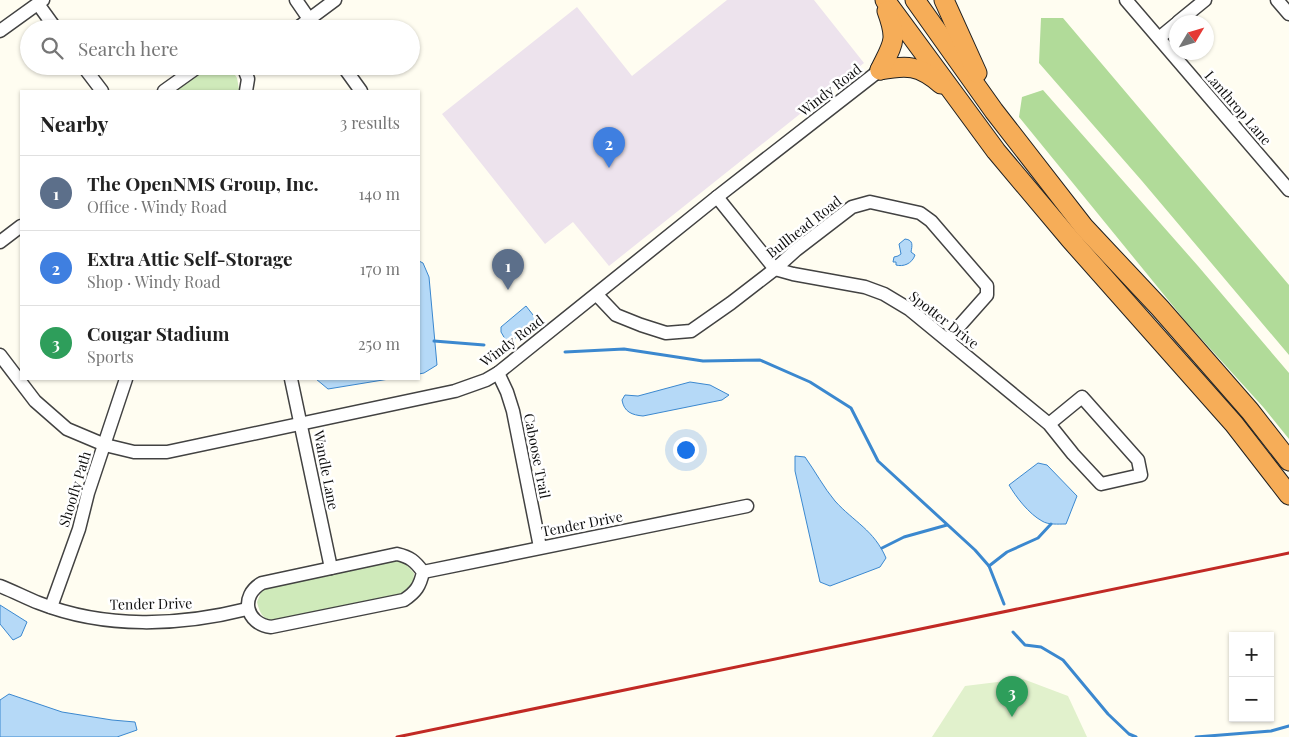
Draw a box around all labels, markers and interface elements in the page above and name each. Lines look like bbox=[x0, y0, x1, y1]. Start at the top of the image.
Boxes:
north arrow bbox=[1169, 15, 1214, 60]
search box bbox=[20, 20, 420, 75]
icon: search bbox=[38, 34, 66, 62]
text: Search here bbox=[78, 35, 178, 61]
street label: Windy Road bbox=[794, 59, 865, 121]
street label: Lanthrop Lane bbox=[1201, 66, 1276, 149]
text: Nearby bbox=[40, 109, 109, 137]
text: 3 results bbox=[340, 112, 400, 133]
pin: 2 bbox=[593, 127, 625, 168]
text: The OpenNMS Group, Inc. bbox=[87, 170, 319, 196]
text: 1 bbox=[53, 183, 59, 204]
text: 140 m bbox=[358, 183, 400, 204]
street label: Bullhead Road bbox=[762, 191, 845, 262]
text: Office · Windy Road bbox=[87, 196, 227, 217]
text: Extra Attic Self-Storage bbox=[87, 245, 293, 271]
pin: 1 bbox=[492, 249, 524, 290]
text: 2 bbox=[52, 258, 60, 279]
text: 170 m bbox=[360, 258, 400, 279]
text: Shop · Windy Road bbox=[87, 271, 220, 292]
street label: Spotter Drive bbox=[906, 286, 983, 353]
street label: Windy Road bbox=[475, 310, 547, 371]
text: Cougar Stadium bbox=[87, 320, 229, 346]
text: 3 bbox=[52, 333, 60, 354]
text: 250 m bbox=[358, 333, 400, 354]
text: Sports bbox=[87, 346, 134, 367]
street label: Caboose Trail bbox=[520, 412, 555, 500]
street label: Wandle Lane bbox=[309, 428, 343, 511]
your location bbox=[673, 437, 699, 463]
street label: Shoofly Path bbox=[54, 448, 95, 529]
street label: Tender Drive bbox=[540, 506, 624, 541]
street label: Tender Drive bbox=[110, 593, 192, 614]
map controls bbox=[1229, 632, 1274, 722]
button: + bbox=[1229, 632, 1274, 677]
pin: 3 bbox=[996, 676, 1028, 717]
button: − bbox=[1229, 677, 1274, 722]

